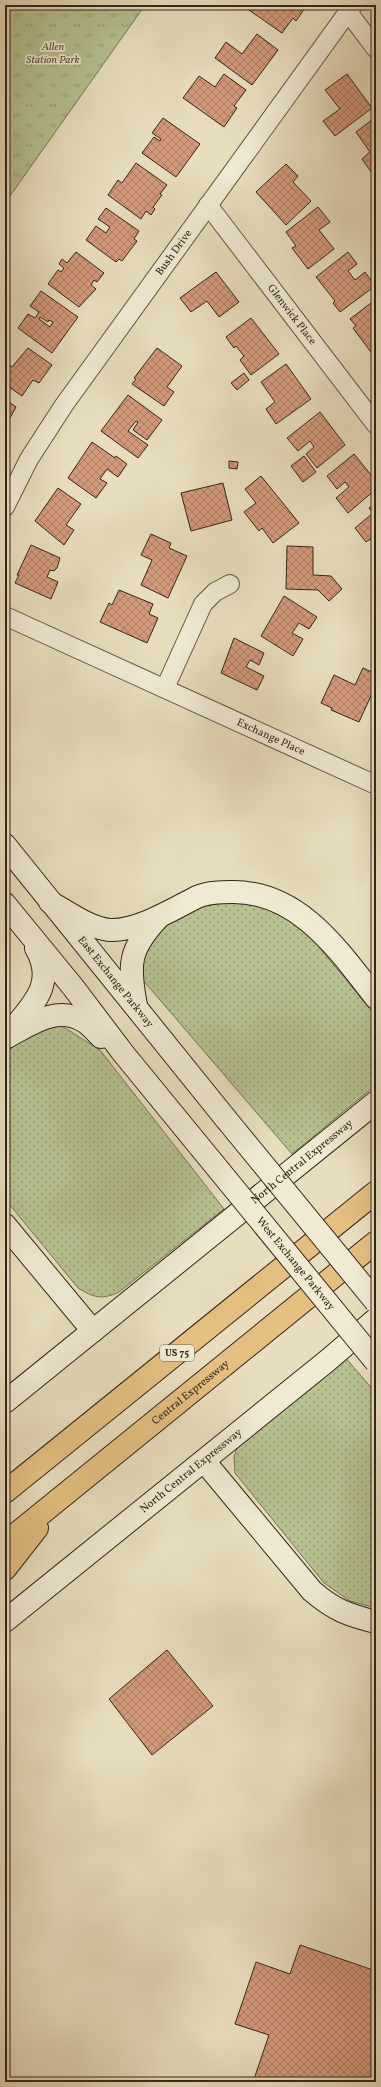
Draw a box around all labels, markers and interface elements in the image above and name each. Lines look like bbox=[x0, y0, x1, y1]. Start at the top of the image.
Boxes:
park label: Allen Station Park bbox=[26, 40, 80, 68]
street label: Bush Drive bbox=[152, 227, 196, 279]
street label: Glenwick Place bbox=[264, 281, 320, 348]
street label: Exchange Place bbox=[234, 715, 307, 759]
street label: East Exchange Parkway bbox=[74, 933, 157, 1031]
street label: North Central Expressway bbox=[248, 1116, 356, 1208]
street label: West Exchange Parkway bbox=[253, 1214, 338, 1314]
road number: US 75 bbox=[160, 1345, 194, 1361]
street label: Central Expressway bbox=[149, 1356, 233, 1428]
street label: North Central Expressway bbox=[137, 1425, 245, 1517]

